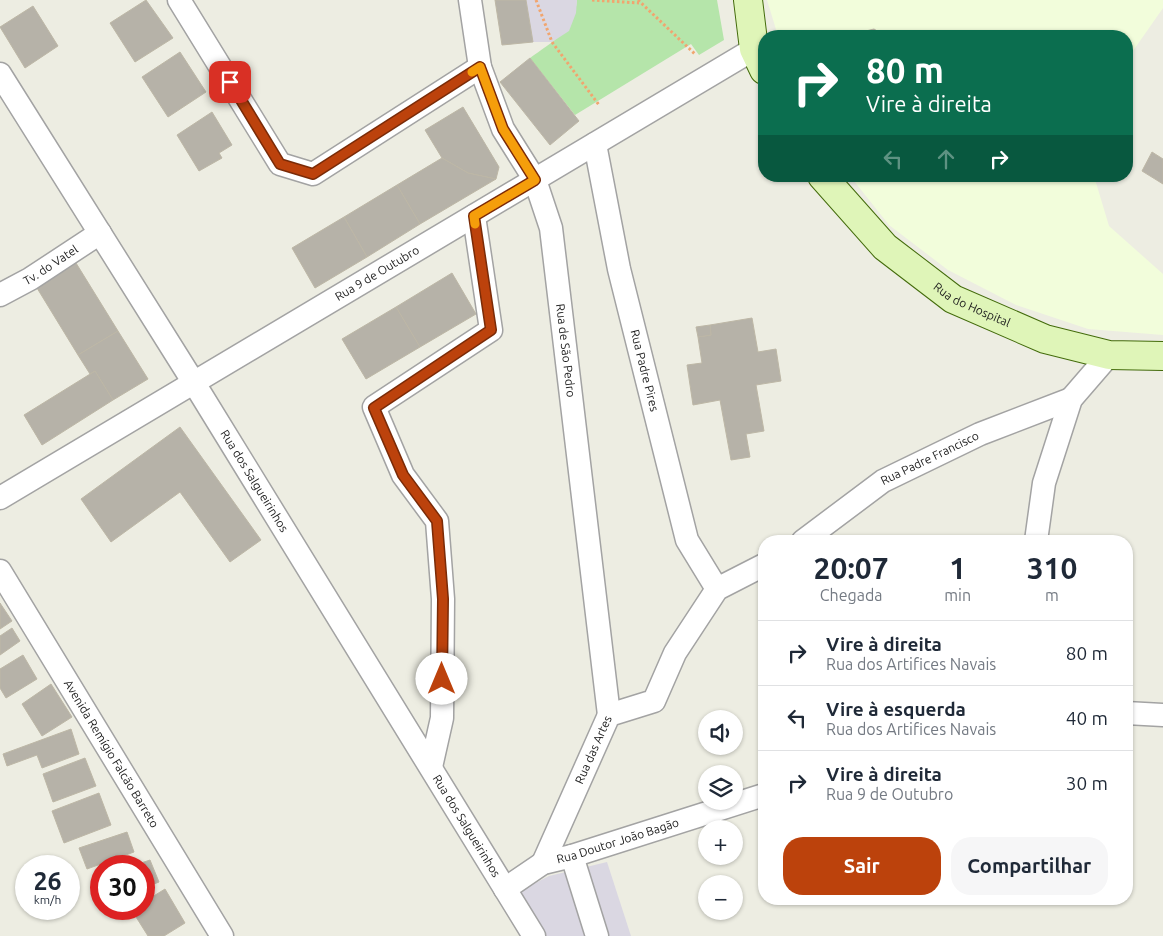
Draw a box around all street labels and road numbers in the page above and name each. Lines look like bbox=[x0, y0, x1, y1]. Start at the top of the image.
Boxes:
street label: Tv. do Vatel bbox=[21, 242, 80, 287]
street label: Rua 9 de Outubro bbox=[333, 243, 421, 303]
street label: Rua do Hospital bbox=[931, 280, 1012, 329]
street label: Rua de São Pedro bbox=[554, 303, 578, 398]
street label: Rua Padre Pires bbox=[628, 328, 661, 413]
street label: Rua dos Salgueirinhos bbox=[218, 427, 291, 534]
street label: Rua Padre Francisco bbox=[878, 429, 981, 487]
street label: Avenida Remígio Falcão Barreto bbox=[62, 677, 162, 830]
street label: Rua das Artes bbox=[572, 713, 614, 786]
street label: Rua dos Salgueirinhos bbox=[430, 772, 503, 879]
street label: Rua Doutor João Bagão bbox=[555, 815, 680, 865]

